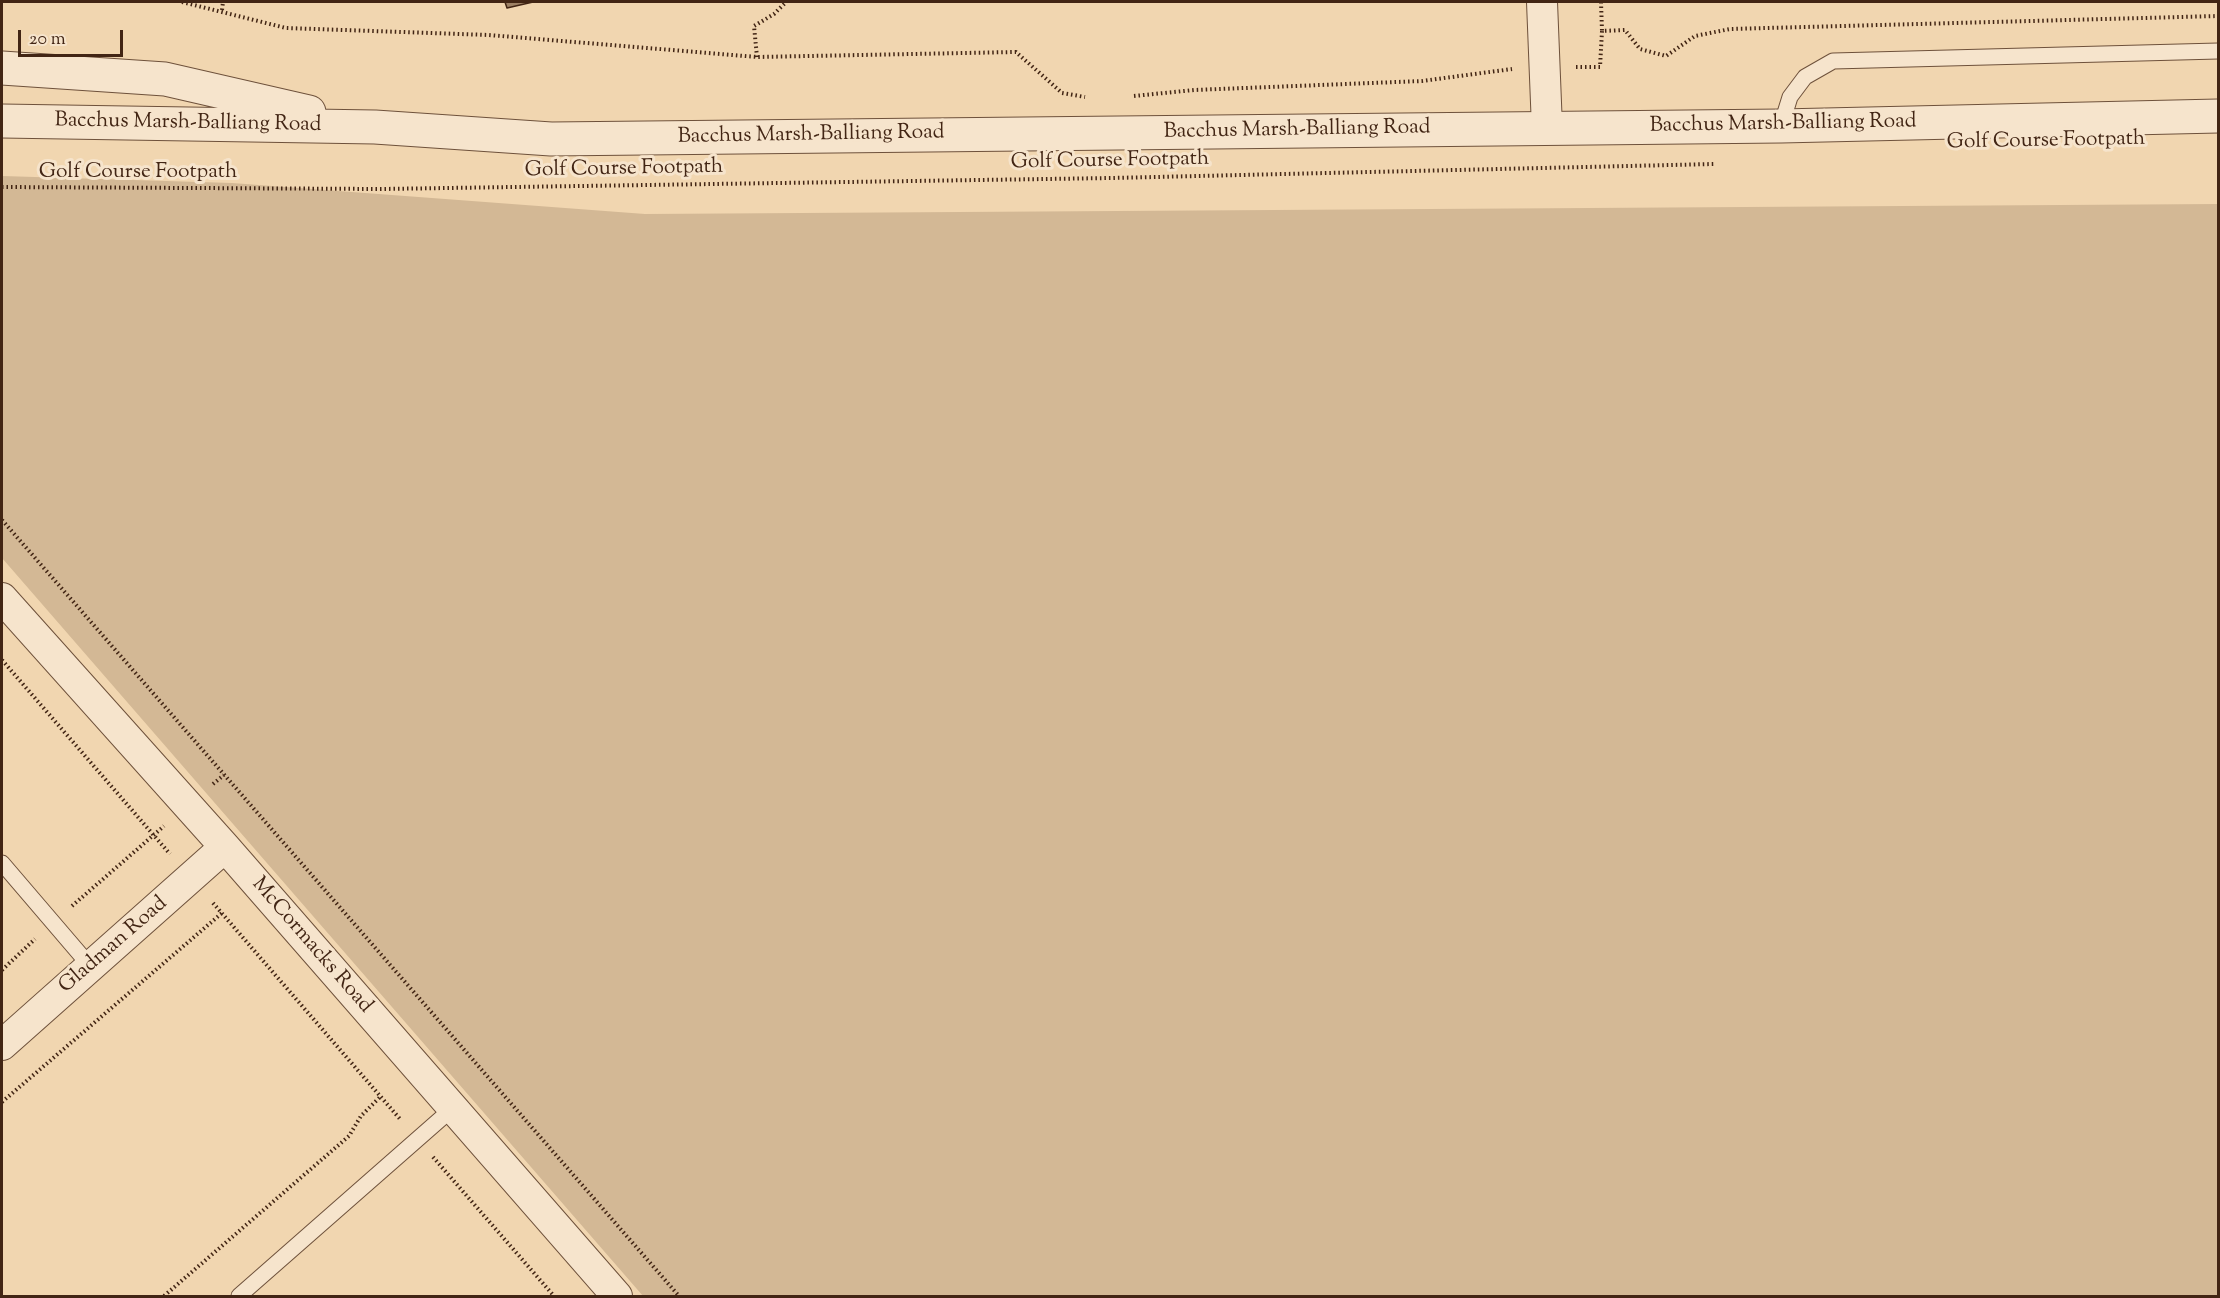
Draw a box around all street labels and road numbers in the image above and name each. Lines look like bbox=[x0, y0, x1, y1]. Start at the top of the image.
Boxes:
street label: Bacchus Marsh-Balliang Road bbox=[54, 109, 322, 139]
street label: Bacchus Marsh-Balliang Road bbox=[1649, 110, 1917, 140]
street label: Bacchus Marsh-Balliang Road bbox=[1163, 116, 1431, 146]
street label: Bacchus Marsh-Balliang Road bbox=[677, 121, 945, 151]
street label: Golf Course Footpath bbox=[1947, 128, 2145, 156]
street label: Golf Course Footpath bbox=[1011, 148, 1209, 176]
street label: Golf Course Footpath bbox=[525, 156, 723, 184]
street label: Golf Course Footpath bbox=[39, 160, 237, 186]
street label: McCormacks Road bbox=[245, 873, 377, 1019]
street label: Gladman Road bbox=[55, 892, 173, 1000]

